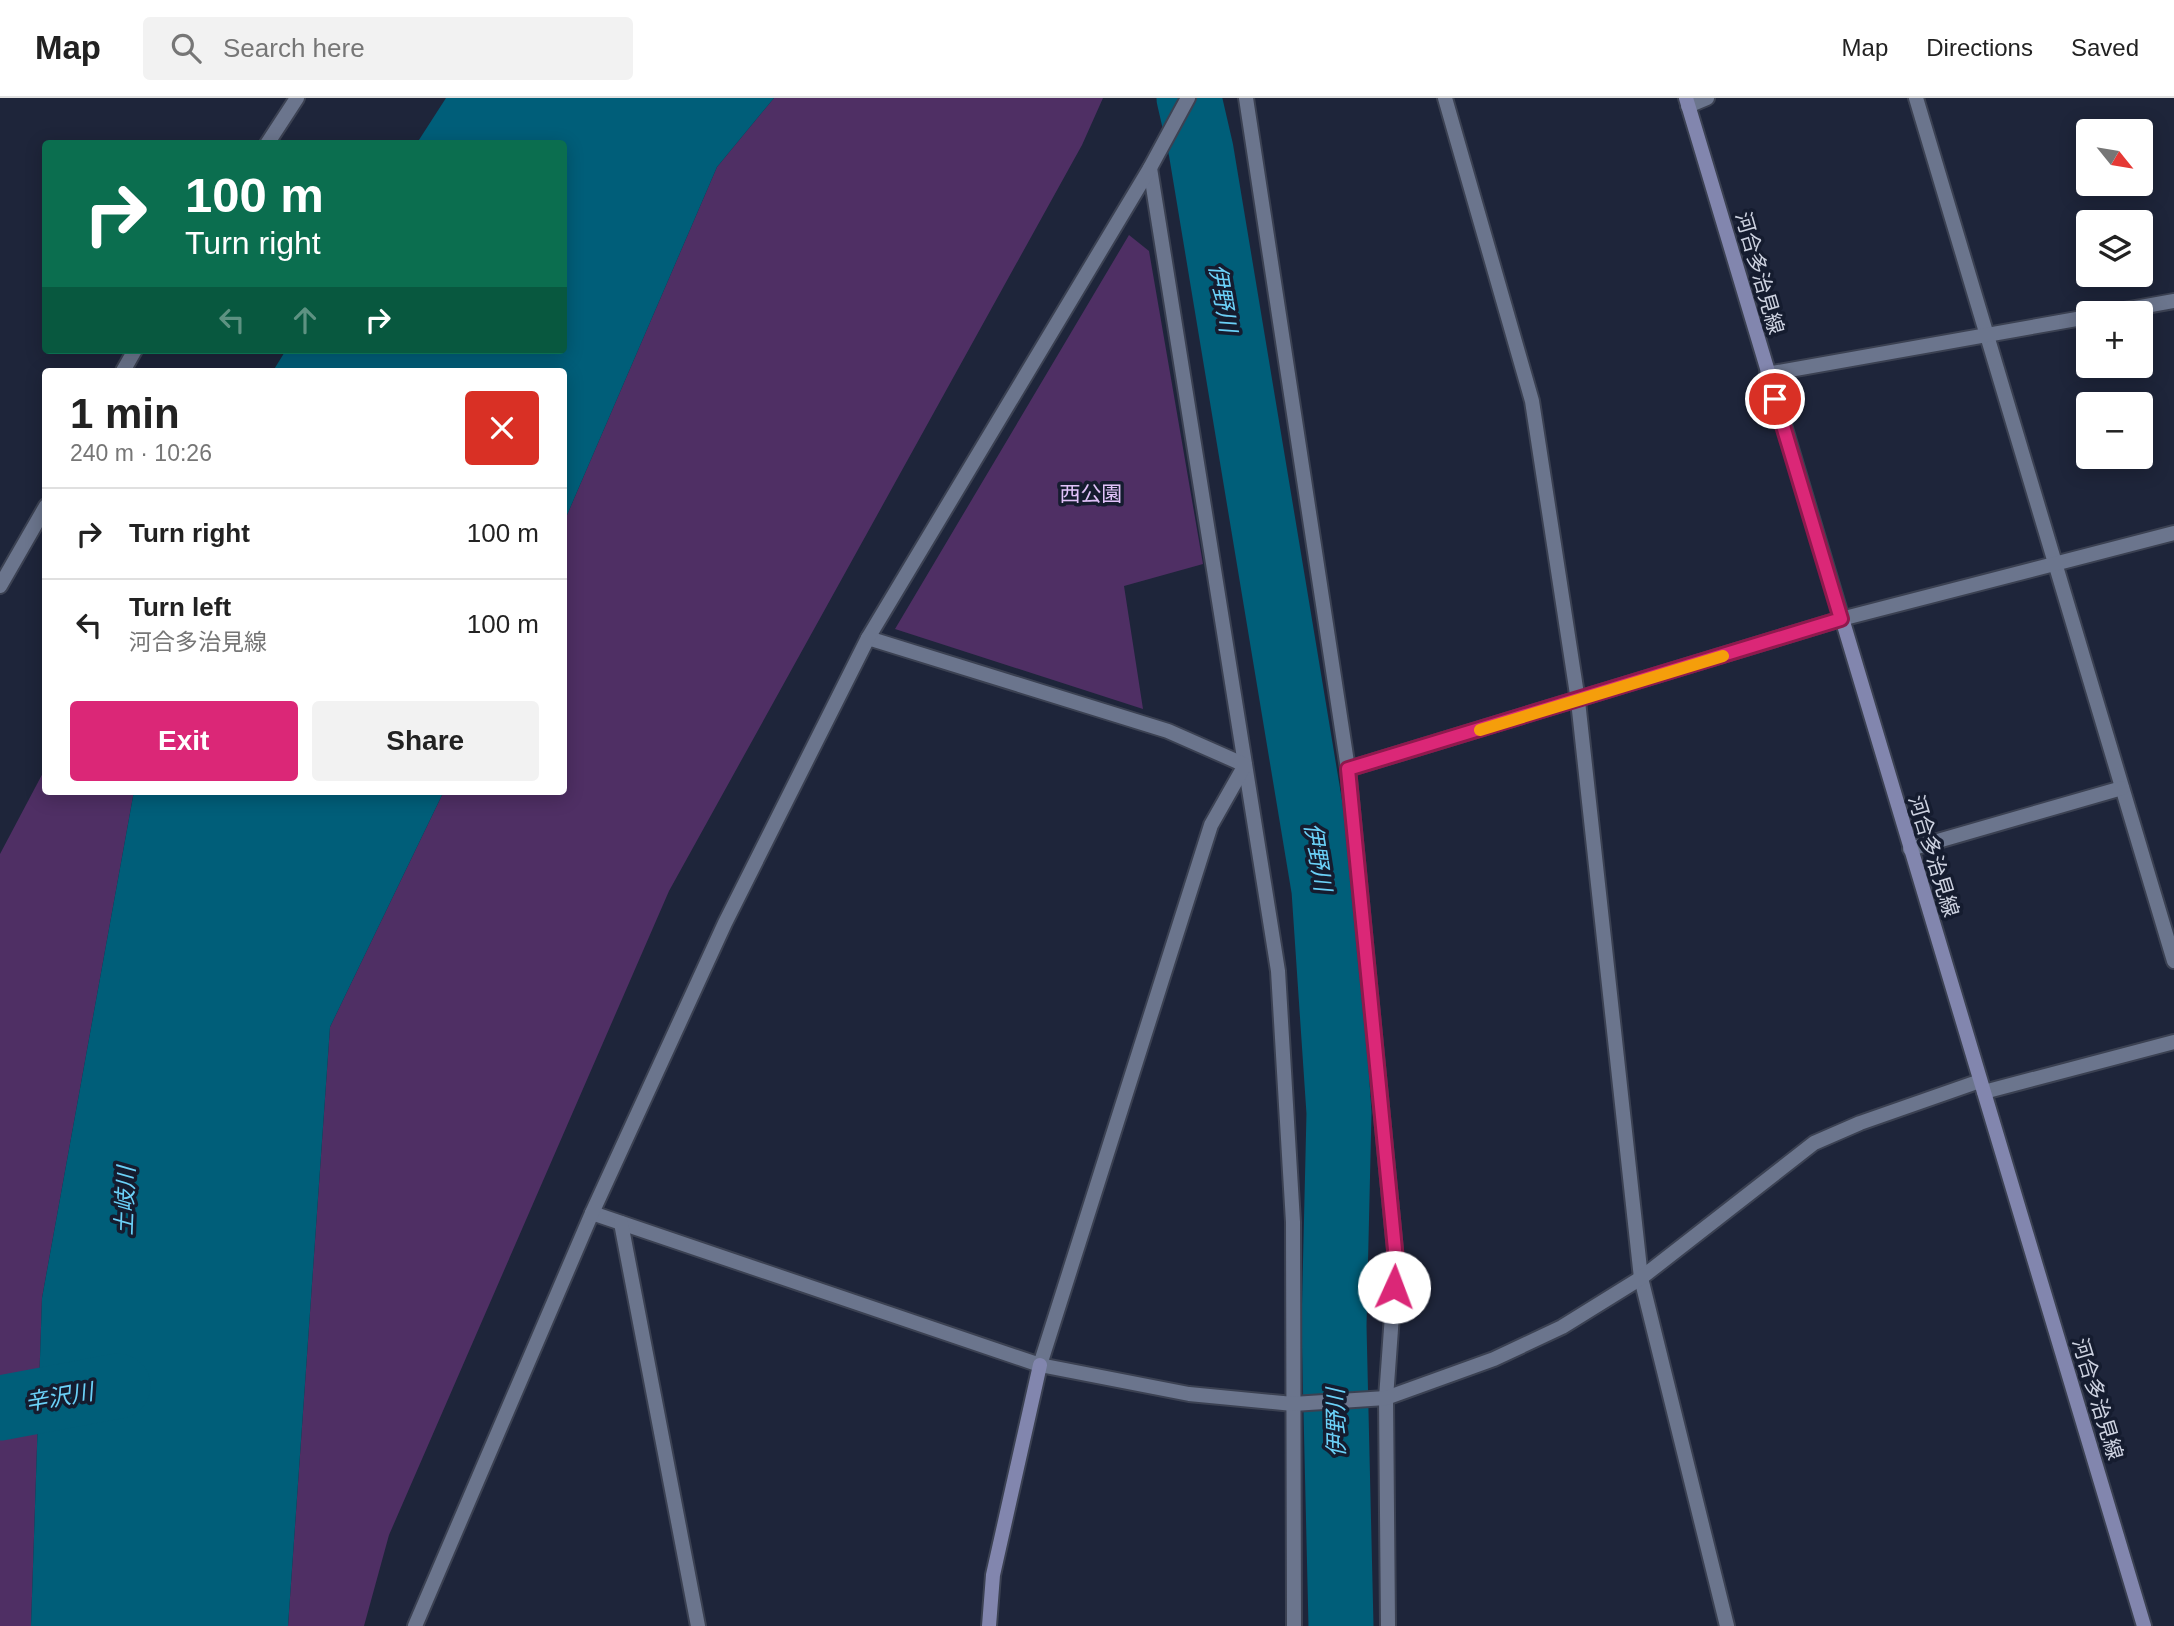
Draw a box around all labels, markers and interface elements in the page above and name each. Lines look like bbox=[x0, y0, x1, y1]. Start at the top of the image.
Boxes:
search box bbox=[143, 17, 633, 80]
text: Map bbox=[35, 29, 101, 66]
icon: search bbox=[167, 29, 205, 67]
text: Search here bbox=[223, 33, 365, 63]
text: Map bbox=[1842, 34, 1888, 61]
text: Directions bbox=[1926, 34, 2033, 61]
text: Saved bbox=[2071, 34, 2139, 61]
north arrow bbox=[2076, 119, 2152, 196]
map controls bbox=[2076, 119, 2153, 469]
icon: right bbox=[70, 168, 161, 259]
text: 100 m bbox=[185, 168, 324, 222]
street label: 河合多治見線 bbox=[1732, 209, 1788, 337]
button: layers bbox=[2076, 210, 2153, 287]
text: Turn right bbox=[185, 225, 321, 261]
water label: 伊野川 bbox=[1204, 262, 1242, 337]
icon: left bbox=[213, 301, 251, 339]
icon: ahead bbox=[286, 301, 324, 339]
icon: right bbox=[359, 301, 397, 339]
button: + bbox=[2076, 301, 2153, 378]
pin bbox=[1745, 369, 1805, 429]
icon: arrive bbox=[1756, 380, 1794, 418]
text: 1 min bbox=[70, 390, 180, 437]
button: close bbox=[465, 391, 539, 465]
button: − bbox=[2076, 392, 2153, 469]
text: 240 m · 10:26 bbox=[70, 440, 212, 466]
park label: 西公園 bbox=[1060, 482, 1123, 505]
icon: right bbox=[70, 515, 108, 553]
text: Turn right bbox=[129, 518, 250, 548]
text: 100 m bbox=[467, 518, 539, 548]
text: Turn left bbox=[129, 592, 231, 622]
icon: left bbox=[70, 606, 108, 644]
text: 100 m bbox=[467, 609, 539, 639]
text: 河合多治見線 bbox=[129, 629, 267, 655]
button: Exit bbox=[70, 701, 298, 781]
button: Share bbox=[312, 701, 539, 781]
street label: 河合多治見線 bbox=[1905, 792, 1963, 920]
water label: 伊野川 bbox=[1300, 821, 1337, 896]
water label: 土岐川 bbox=[111, 1163, 139, 1236]
position arrow bbox=[1357, 1250, 1431, 1324]
street label: 河合多治見線 bbox=[2069, 1335, 2127, 1463]
water label: 辛沢川 bbox=[23, 1378, 98, 1416]
water label: 伊野川 bbox=[1322, 1385, 1350, 1458]

